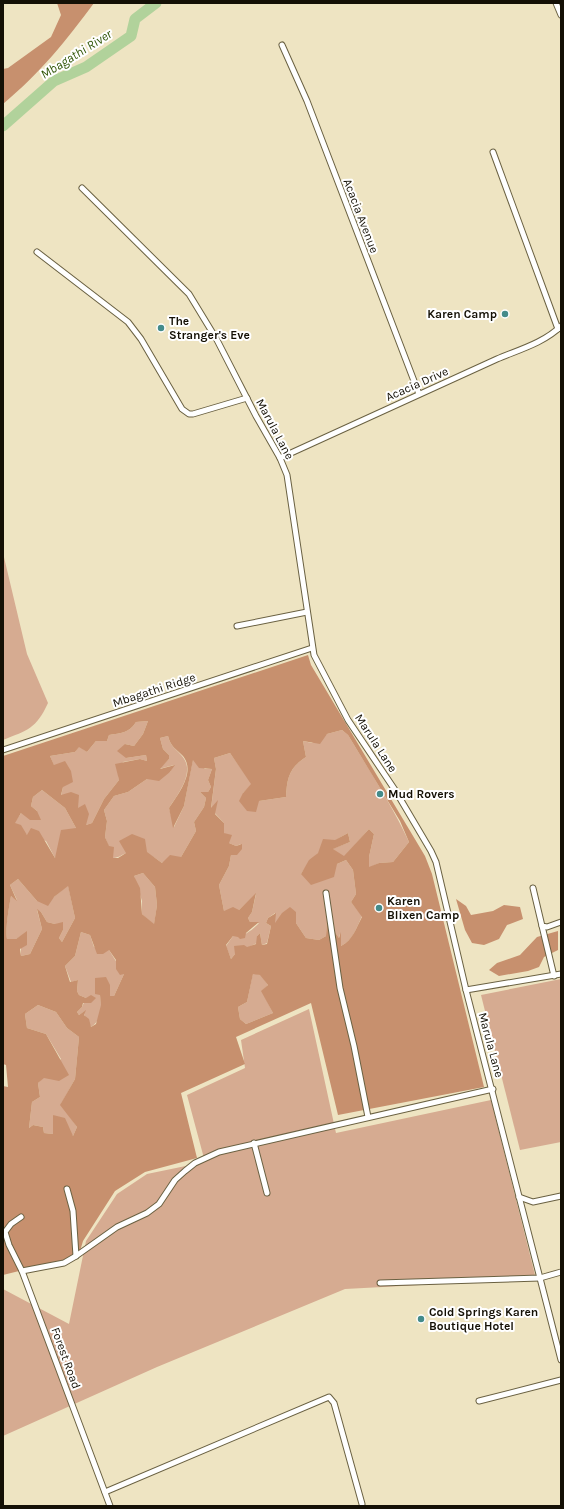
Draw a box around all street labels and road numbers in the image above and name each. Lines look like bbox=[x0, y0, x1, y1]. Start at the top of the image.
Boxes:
street label: Acacia Avenue bbox=[340, 177, 382, 255]
street label: Acacia Drive bbox=[384, 364, 450, 404]
street label: Marula Lane bbox=[253, 396, 297, 462]
street label: Mbagathi Ridge bbox=[111, 670, 197, 710]
street label: Marula Lane bbox=[352, 711, 400, 775]
street label: Marula Lane bbox=[476, 1011, 506, 1079]
street label: Forest Road bbox=[48, 1325, 84, 1391]

